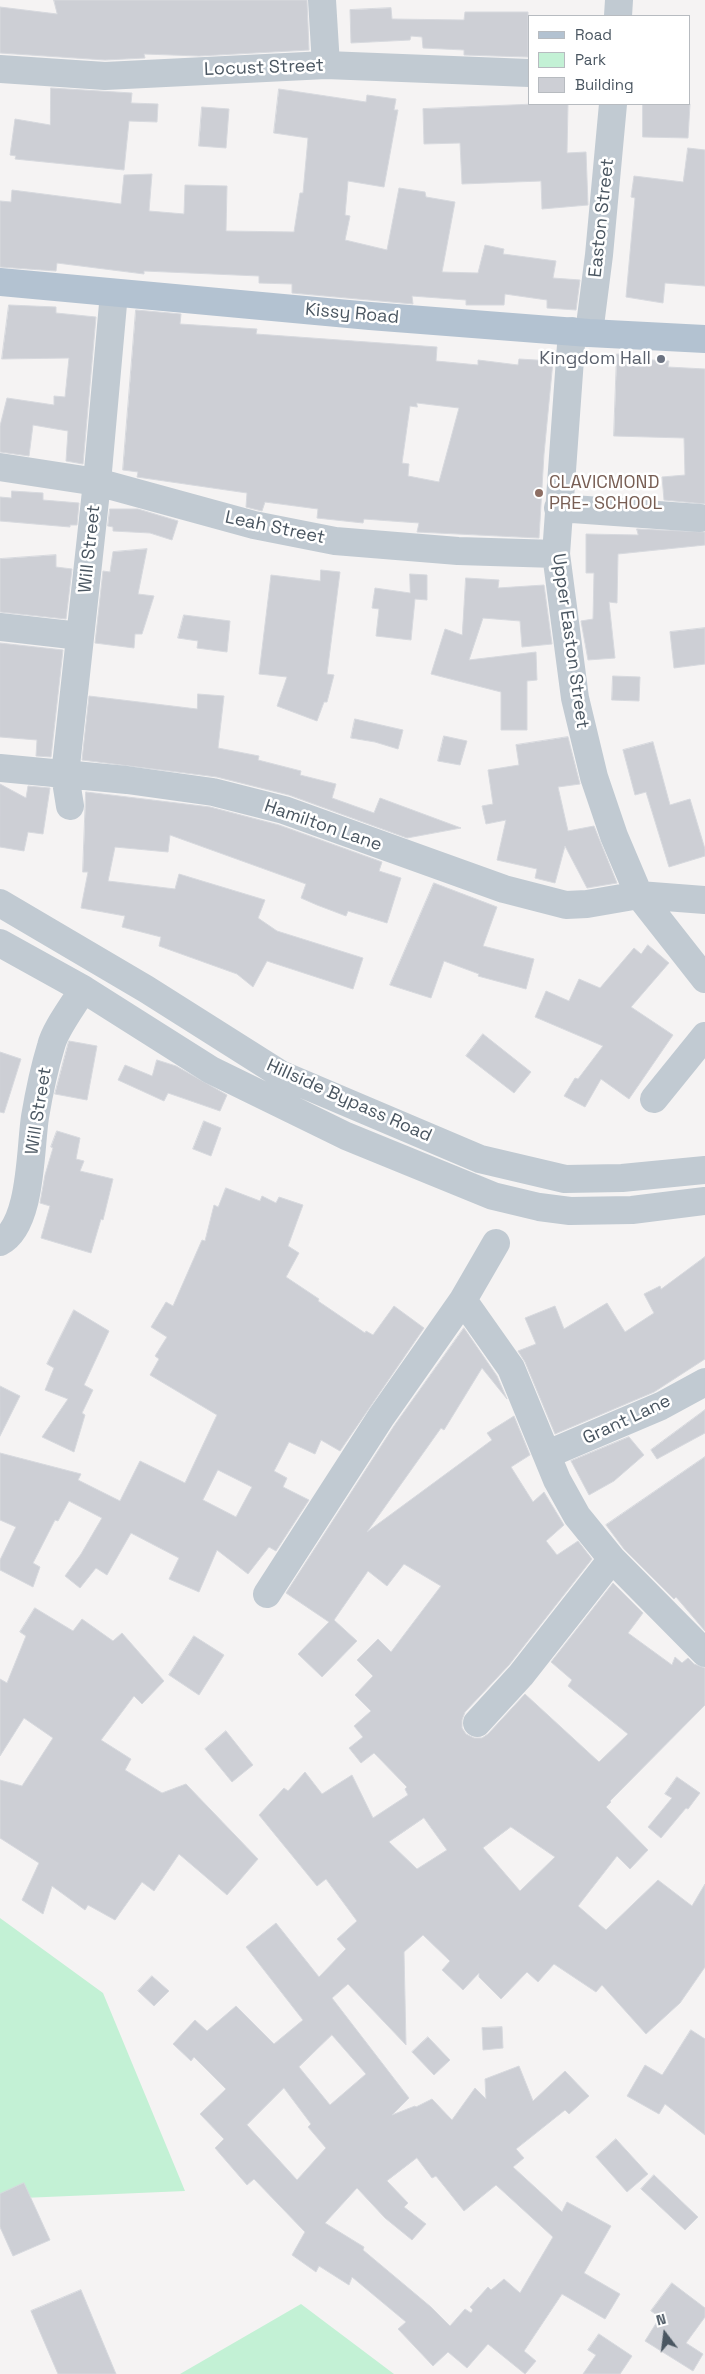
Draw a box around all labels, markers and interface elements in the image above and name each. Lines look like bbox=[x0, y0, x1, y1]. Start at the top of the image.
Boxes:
legend bbox=[528, 15, 690, 105]
text: Road bbox=[575, 25, 612, 44]
text: Park bbox=[575, 50, 606, 69]
street label: Locust Street bbox=[204, 55, 324, 81]
text: Building bbox=[575, 75, 634, 94]
street label: Easton Street bbox=[585, 157, 619, 279]
street label: Kissy Road bbox=[304, 299, 400, 329]
place label: Kingdom Hall bbox=[539, 348, 651, 370]
marker: Kingdom Hall bbox=[655, 353, 667, 365]
place label: CLAVICMOND PRE- SCHOOL bbox=[549, 472, 662, 514]
marker: CLAVICMOND PRE- SCHOOL bbox=[533, 487, 545, 499]
street label: Will Street bbox=[75, 504, 105, 594]
street label: Leah Street bbox=[223, 507, 327, 549]
street label: Upper Easton Street bbox=[547, 552, 593, 730]
street label: Hamilton Lane bbox=[261, 796, 385, 856]
street label: Hillside Bypass Road bbox=[263, 1055, 435, 1147]
street label: Will Street bbox=[21, 1066, 57, 1156]
street label: Grant Lane bbox=[580, 1390, 674, 1450]
north arrow bbox=[640, 2309, 690, 2359]
text: N bbox=[654, 2310, 668, 2329]

